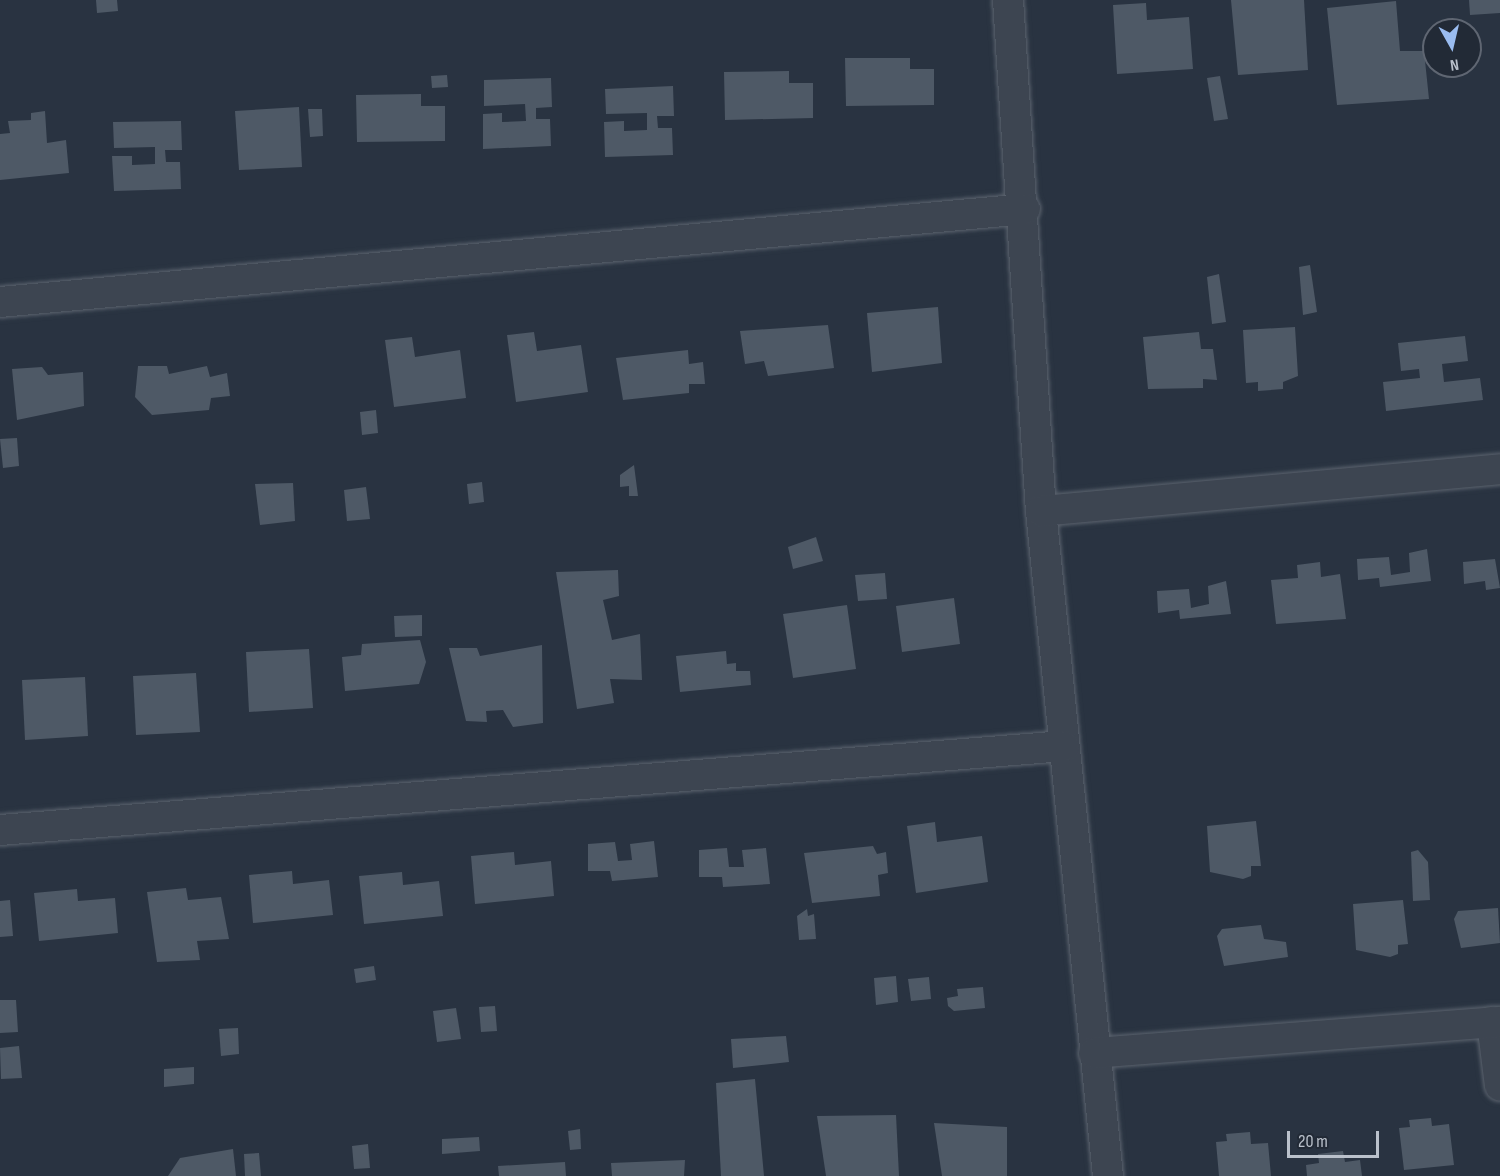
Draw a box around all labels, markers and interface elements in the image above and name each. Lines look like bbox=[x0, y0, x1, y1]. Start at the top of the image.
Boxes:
north arrow bbox=[1422, 18, 1482, 78]
text: N bbox=[1449, 54, 1460, 74]
scale bar bbox=[1290, 1119, 1382, 1157]
text: 20 m bbox=[1298, 1131, 1328, 1152]

